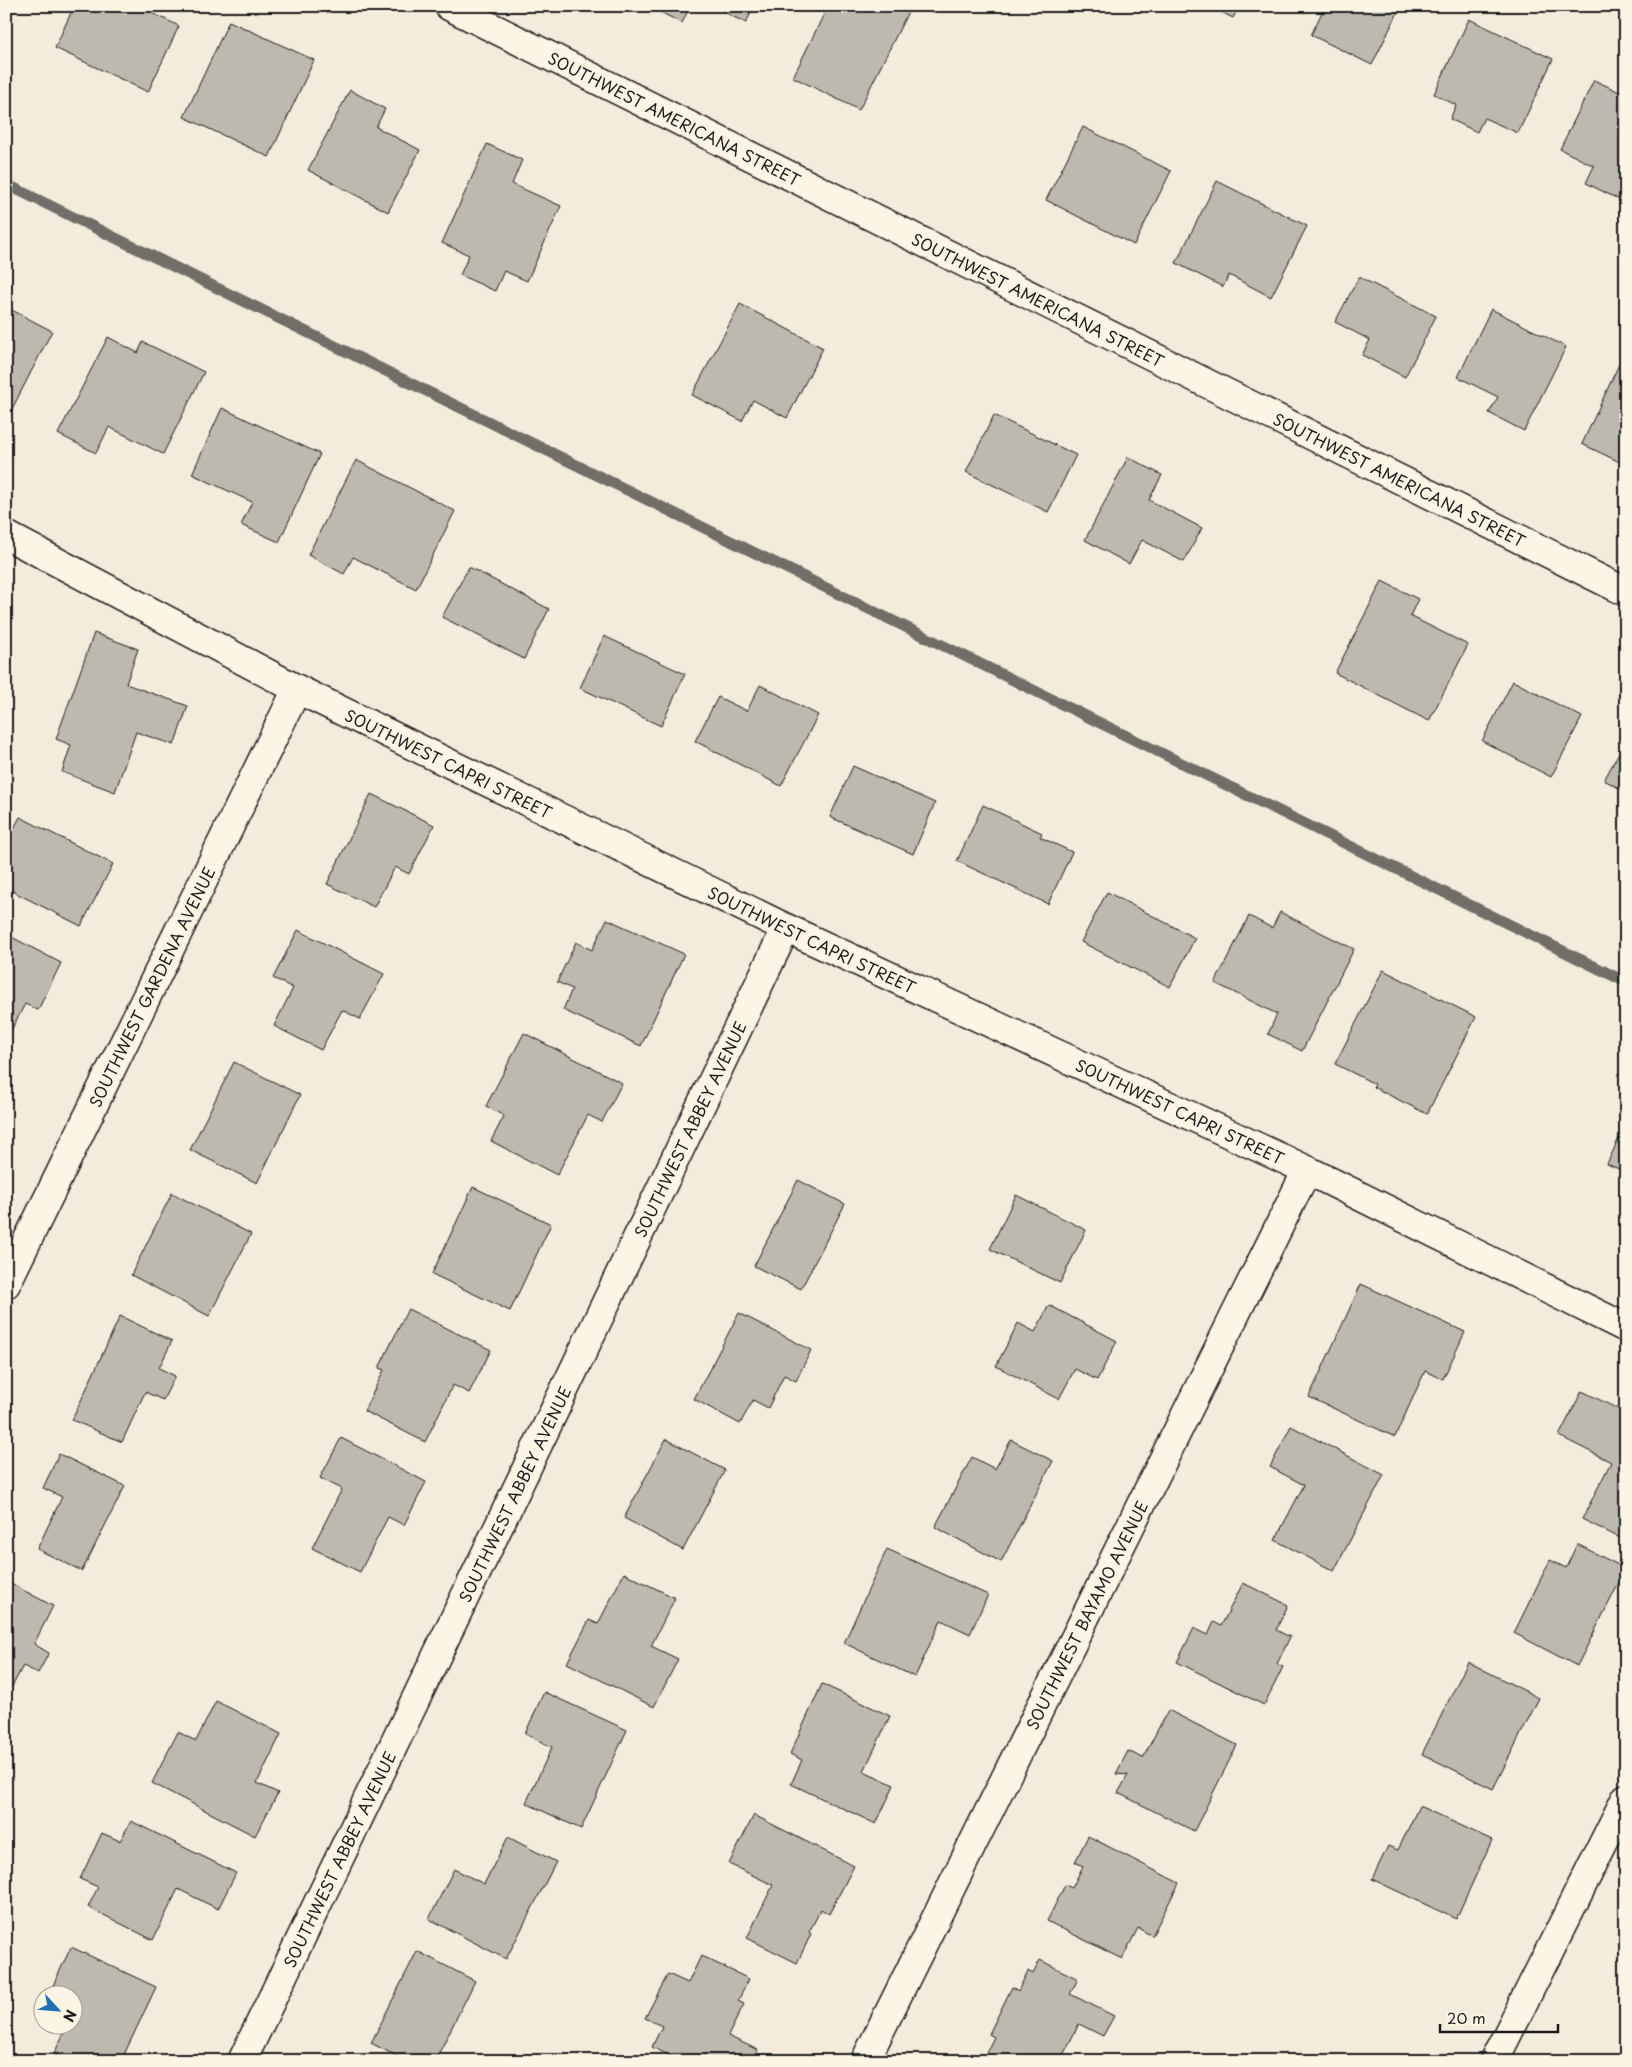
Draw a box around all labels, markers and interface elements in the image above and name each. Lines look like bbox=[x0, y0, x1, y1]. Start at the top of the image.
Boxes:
street label: SOUTHWEST AMERICANA STREET bbox=[544, 45, 805, 191]
street label: SOUTHWEST AMERICANA STREET bbox=[908, 226, 1168, 372]
street label: SOUTHWEST AMERICANA STREET bbox=[1269, 406, 1530, 552]
street label: SOUTHWEST CAPRI STREET bbox=[341, 702, 556, 824]
street label: SOUTHWEST GARDENA AVENUE bbox=[82, 862, 220, 1111]
street label: SOUTHWEST CAPRI STREET bbox=[704, 880, 920, 999]
street label: SOUTHWEST ABBEY AVENUE bbox=[627, 1017, 752, 1241]
street label: SOUTHWEST CAPRI STREET bbox=[1072, 1052, 1288, 1170]
street label: SOUTHWEST ABBEY AVENUE bbox=[452, 1382, 576, 1606]
street label: SOUTHWEST BAYAMO AVENUE bbox=[1019, 1496, 1153, 1733]
street label: SOUTHWEST ABBEY AVENUE bbox=[277, 1747, 401, 1971]
north arrow bbox=[32, 1984, 82, 2034]
scale bar bbox=[1440, 2002, 1557, 2034]
text: N bbox=[58, 2006, 82, 2026]
text: 20 m bbox=[1447, 2006, 1486, 2029]

